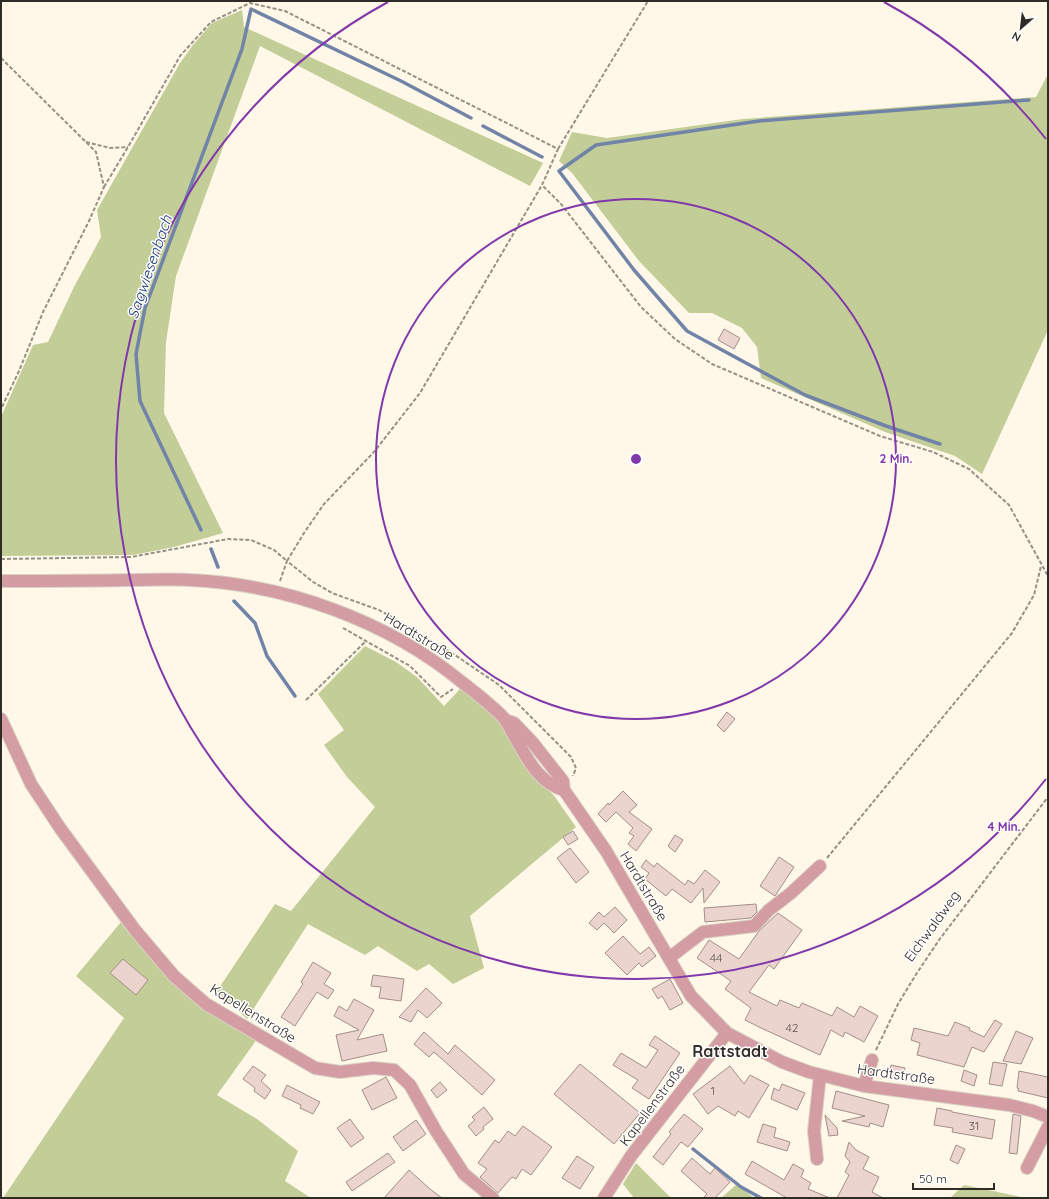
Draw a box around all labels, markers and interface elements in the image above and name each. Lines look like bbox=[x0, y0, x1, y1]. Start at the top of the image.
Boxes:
north arrow bbox=[1001, 8, 1041, 48]
text: N bbox=[1009, 29, 1023, 45]
water label: Sagwiesenbach bbox=[123, 212, 176, 321]
text: 2 Min. bbox=[880, 451, 913, 466]
centre of rings bbox=[629, 452, 643, 466]
street label: Hardtstraße bbox=[381, 608, 457, 664]
text: 4 Min. bbox=[987, 819, 1021, 834]
street label: Hardtstraße bbox=[616, 848, 672, 924]
street label: Eichwaldweg bbox=[900, 887, 964, 965]
house number: 44 bbox=[710, 950, 722, 965]
street label: Kapellenstraße bbox=[207, 979, 299, 1047]
house number: 42 bbox=[786, 1020, 799, 1035]
district label: Rattstadt bbox=[692, 1041, 768, 1061]
street label: Kapellenstraße bbox=[615, 1060, 689, 1150]
street label: Hardtstraße bbox=[856, 1060, 936, 1088]
house number: 1 bbox=[711, 1083, 715, 1098]
house number: 31 bbox=[969, 1118, 979, 1133]
scale bar bbox=[913, 1165, 994, 1191]
text: 50 m bbox=[919, 1171, 947, 1186]

